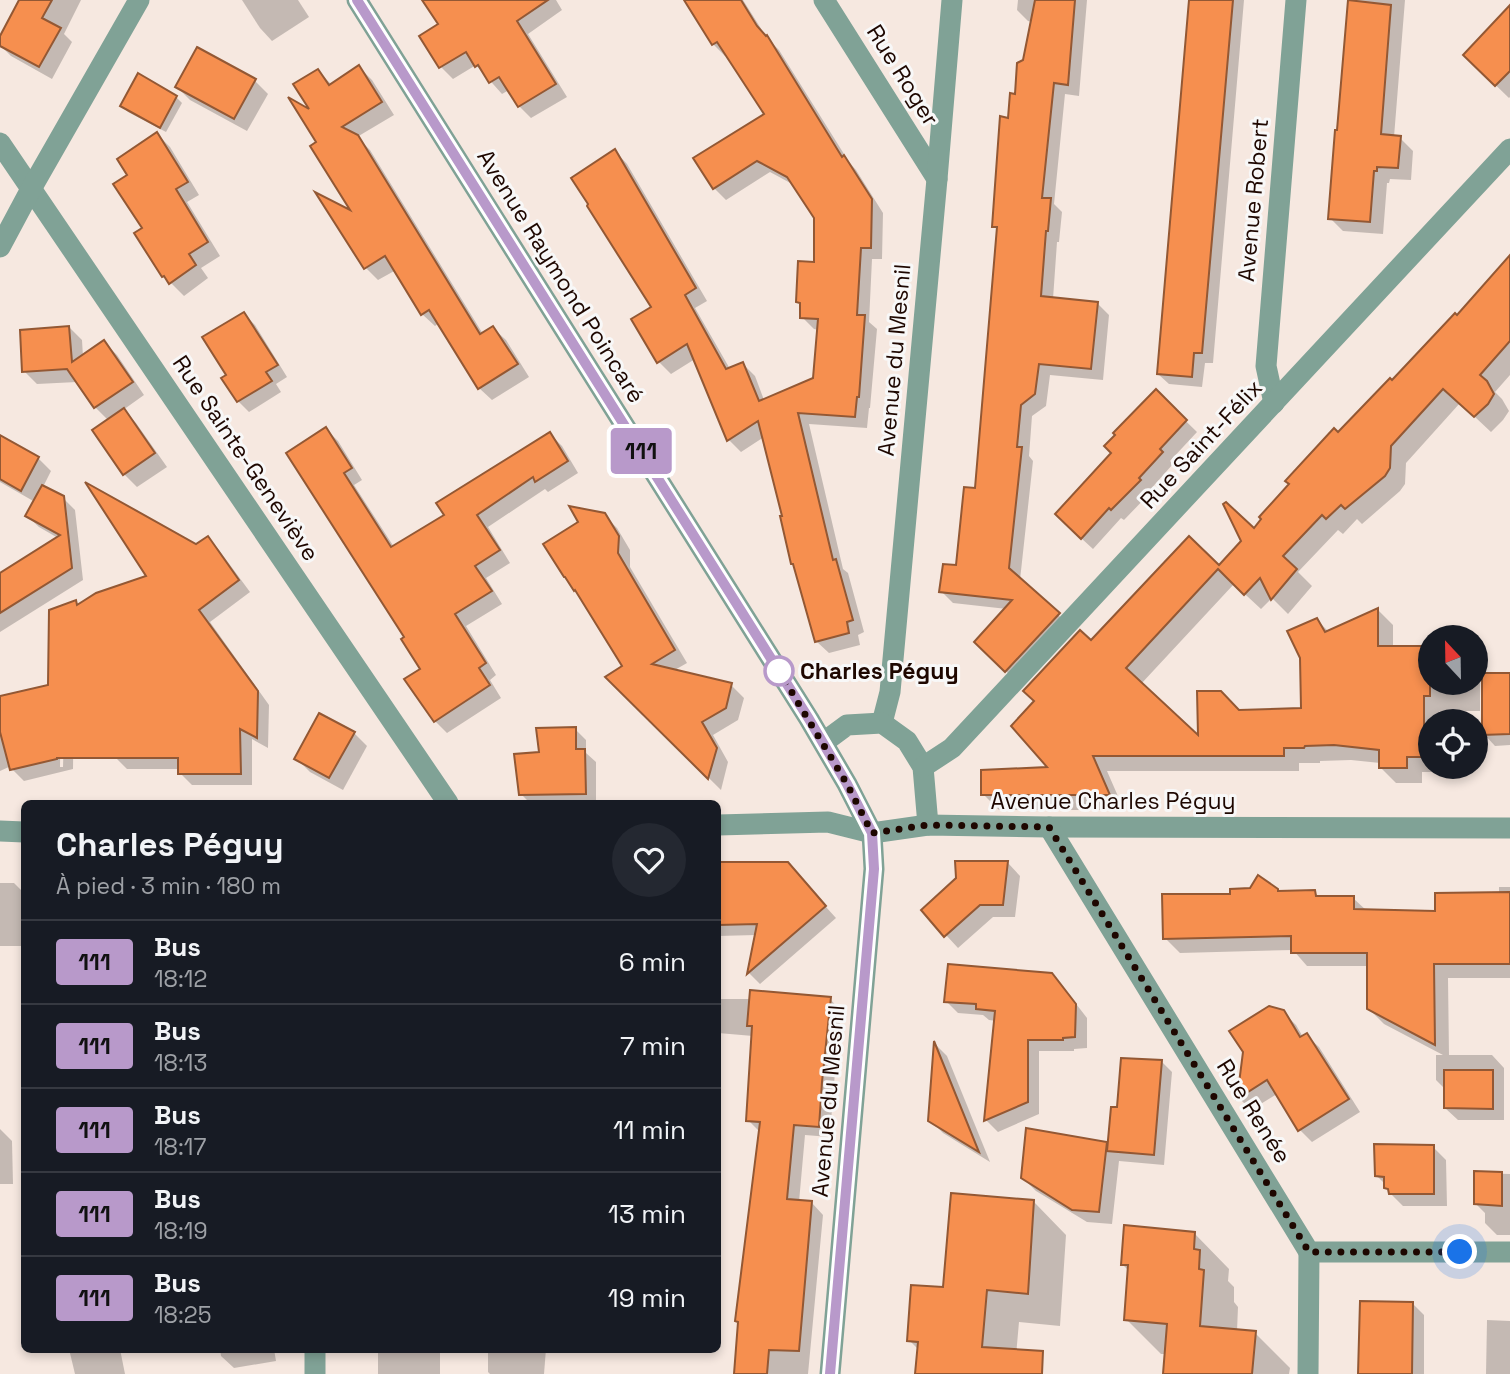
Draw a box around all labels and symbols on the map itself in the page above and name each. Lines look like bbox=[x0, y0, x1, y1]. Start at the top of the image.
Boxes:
street label: Rue Roger bbox=[860, 19, 946, 131]
street label: Avenue Robert bbox=[1231, 117, 1275, 283]
street label: Avenue Raymond Poincaré bbox=[470, 144, 652, 408]
street label: Avenue du Mesnil bbox=[871, 263, 917, 457]
street label: Rue Sainte-Geneviève bbox=[166, 349, 326, 567]
street label: Rue Saint-Félix bbox=[1133, 373, 1269, 515]
line badge: 111 bbox=[601, 428, 681, 474]
north arrow bbox=[1418, 625, 1488, 695]
marker: Charles Péguy bbox=[764, 656, 794, 686]
place label: Charles Péguy bbox=[800, 656, 959, 686]
street label: Avenue Charles Péguy bbox=[990, 786, 1236, 816]
street label: Avenue du Mesnil bbox=[805, 1004, 851, 1198]
street label: Rue Renée bbox=[1210, 1053, 1298, 1169]
your location bbox=[1442, 1234, 1477, 1269]

